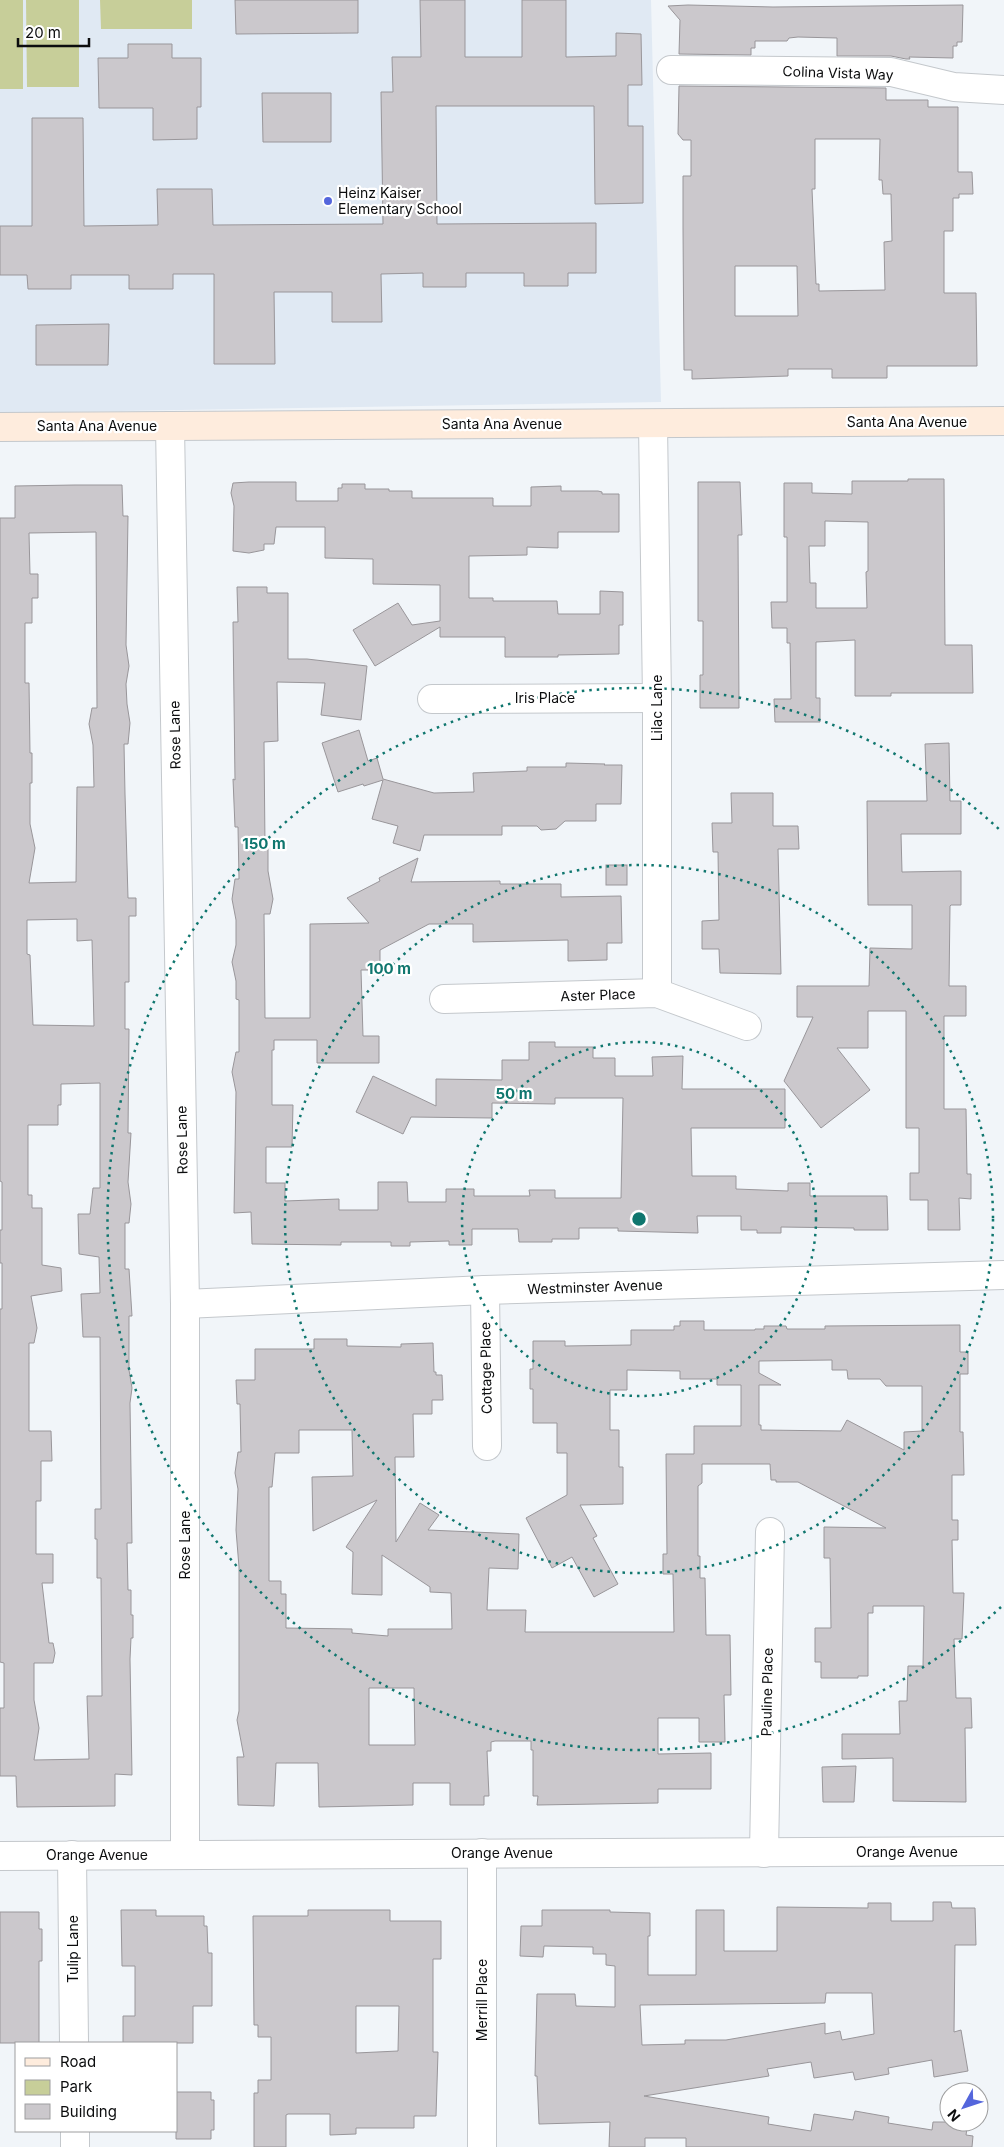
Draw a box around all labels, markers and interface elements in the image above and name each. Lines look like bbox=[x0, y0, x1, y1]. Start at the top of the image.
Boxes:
scale bar bbox=[18, 15, 89, 47]
text: 20 m bbox=[25, 23, 61, 42]
street label: Colina Vista Way bbox=[782, 62, 894, 83]
place label: Heinz Kaiser Elementary School bbox=[338, 184, 462, 217]
marker: Heinz Kaiser Elementary School bbox=[322, 195, 334, 207]
street label: Santa Ana Avenue bbox=[847, 413, 967, 430]
street label: Santa Ana Avenue bbox=[442, 415, 562, 432]
street label: Santa Ana Avenue bbox=[37, 417, 157, 434]
street label: Lilac Lane bbox=[648, 675, 665, 741]
street label: Iris Place bbox=[515, 689, 575, 706]
street label: Rose Lane bbox=[165, 700, 184, 770]
text: 150 m bbox=[242, 834, 286, 853]
text: 100 m bbox=[367, 959, 411, 978]
street label: Aster Place bbox=[560, 985, 636, 1004]
text: 50 m bbox=[496, 1084, 532, 1103]
street label: Rose Lane bbox=[172, 1105, 191, 1175]
centre of rings bbox=[630, 1210, 648, 1228]
street label: Westminster Avenue bbox=[527, 1276, 663, 1297]
street label: Cottage Place bbox=[476, 1322, 495, 1414]
street label: Rose Lane bbox=[176, 1511, 193, 1579]
street label: Pauline Place bbox=[757, 1648, 776, 1736]
street label: Orange Avenue bbox=[856, 1843, 958, 1860]
street label: Orange Avenue bbox=[451, 1844, 553, 1861]
street label: Orange Avenue bbox=[46, 1846, 148, 1863]
street label: Tulip Lane bbox=[64, 1915, 81, 1983]
street label: Merrill Place bbox=[473, 1959, 490, 2041]
legend bbox=[15, 2042, 178, 2132]
text: Road bbox=[60, 2052, 96, 2071]
text: Park bbox=[60, 2077, 93, 2096]
north arrow bbox=[939, 2082, 989, 2132]
text: Building bbox=[60, 2102, 117, 2121]
text: N bbox=[944, 2106, 964, 2125]

